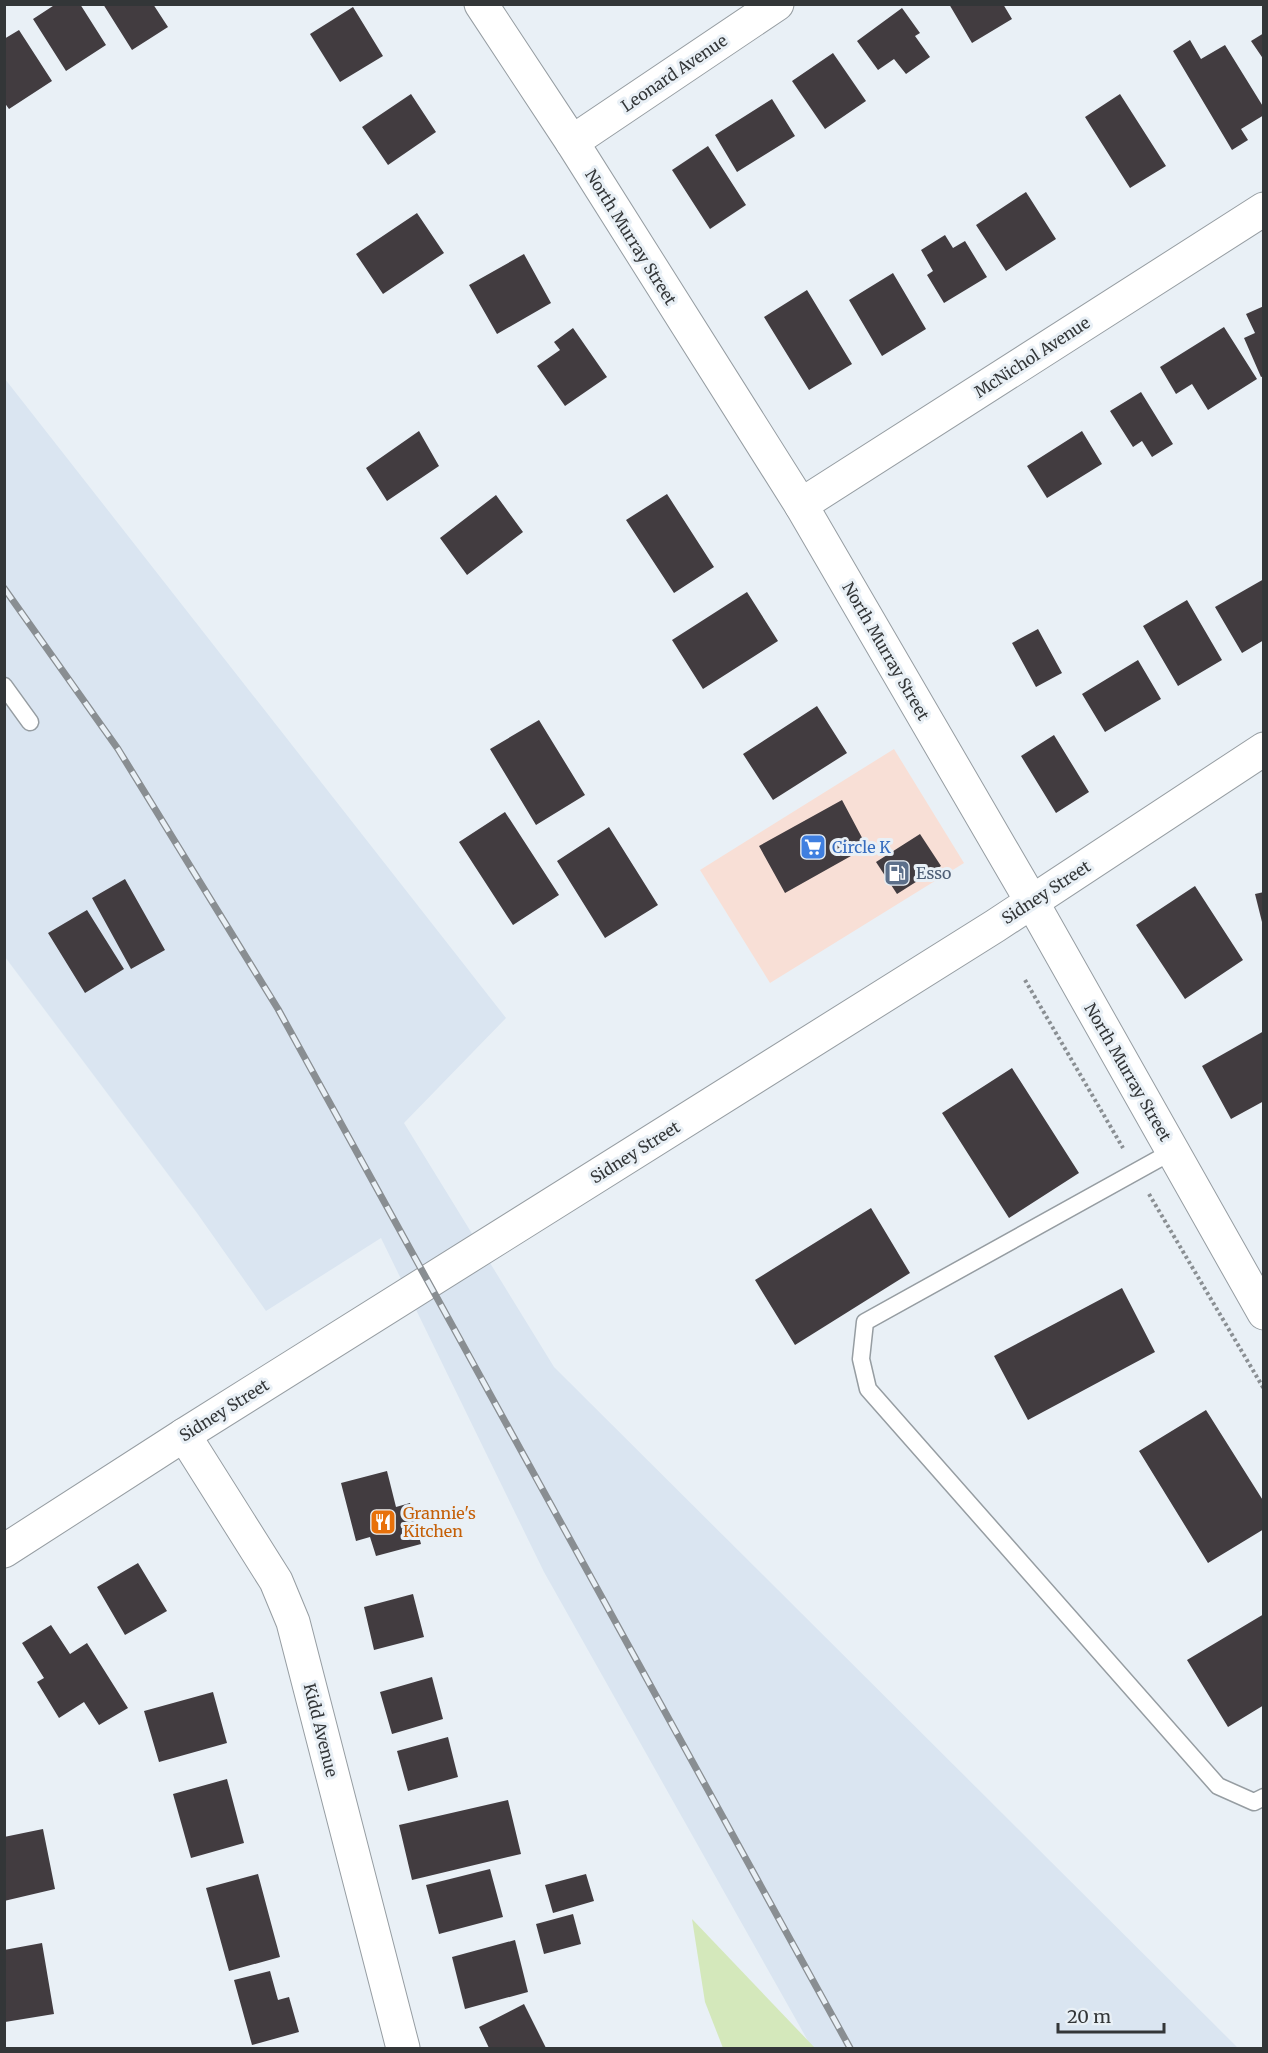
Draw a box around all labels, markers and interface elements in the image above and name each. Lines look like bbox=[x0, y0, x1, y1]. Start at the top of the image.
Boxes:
street label: Leonard Avenue bbox=[617, 30, 731, 116]
street label: North Murray Street bbox=[581, 166, 681, 309]
street label: McNichol Avenue bbox=[971, 312, 1093, 402]
street label: North Murray Street bbox=[838, 578, 934, 724]
supermarket icon: Circle K bbox=[798, 832, 828, 862]
place label: Circle K bbox=[832, 837, 891, 857]
street label: Sidney Street bbox=[998, 855, 1095, 928]
fuel station icon: Esso bbox=[882, 858, 912, 888]
place label: Esso bbox=[916, 863, 951, 883]
street label: North Murray Street bbox=[1080, 999, 1176, 1145]
street label: Sidney Street bbox=[586, 1116, 684, 1187]
street label: Sidney Street bbox=[175, 1374, 273, 1445]
place label: Grannie's Kitchen bbox=[403, 1503, 476, 1541]
restaurant icon: Grannie's Kitchen bbox=[368, 1507, 398, 1537]
street label: Kidd Avenue bbox=[300, 1681, 342, 1779]
scale bar bbox=[1058, 1996, 1164, 2034]
text: 20 m bbox=[1067, 2005, 1111, 2028]

